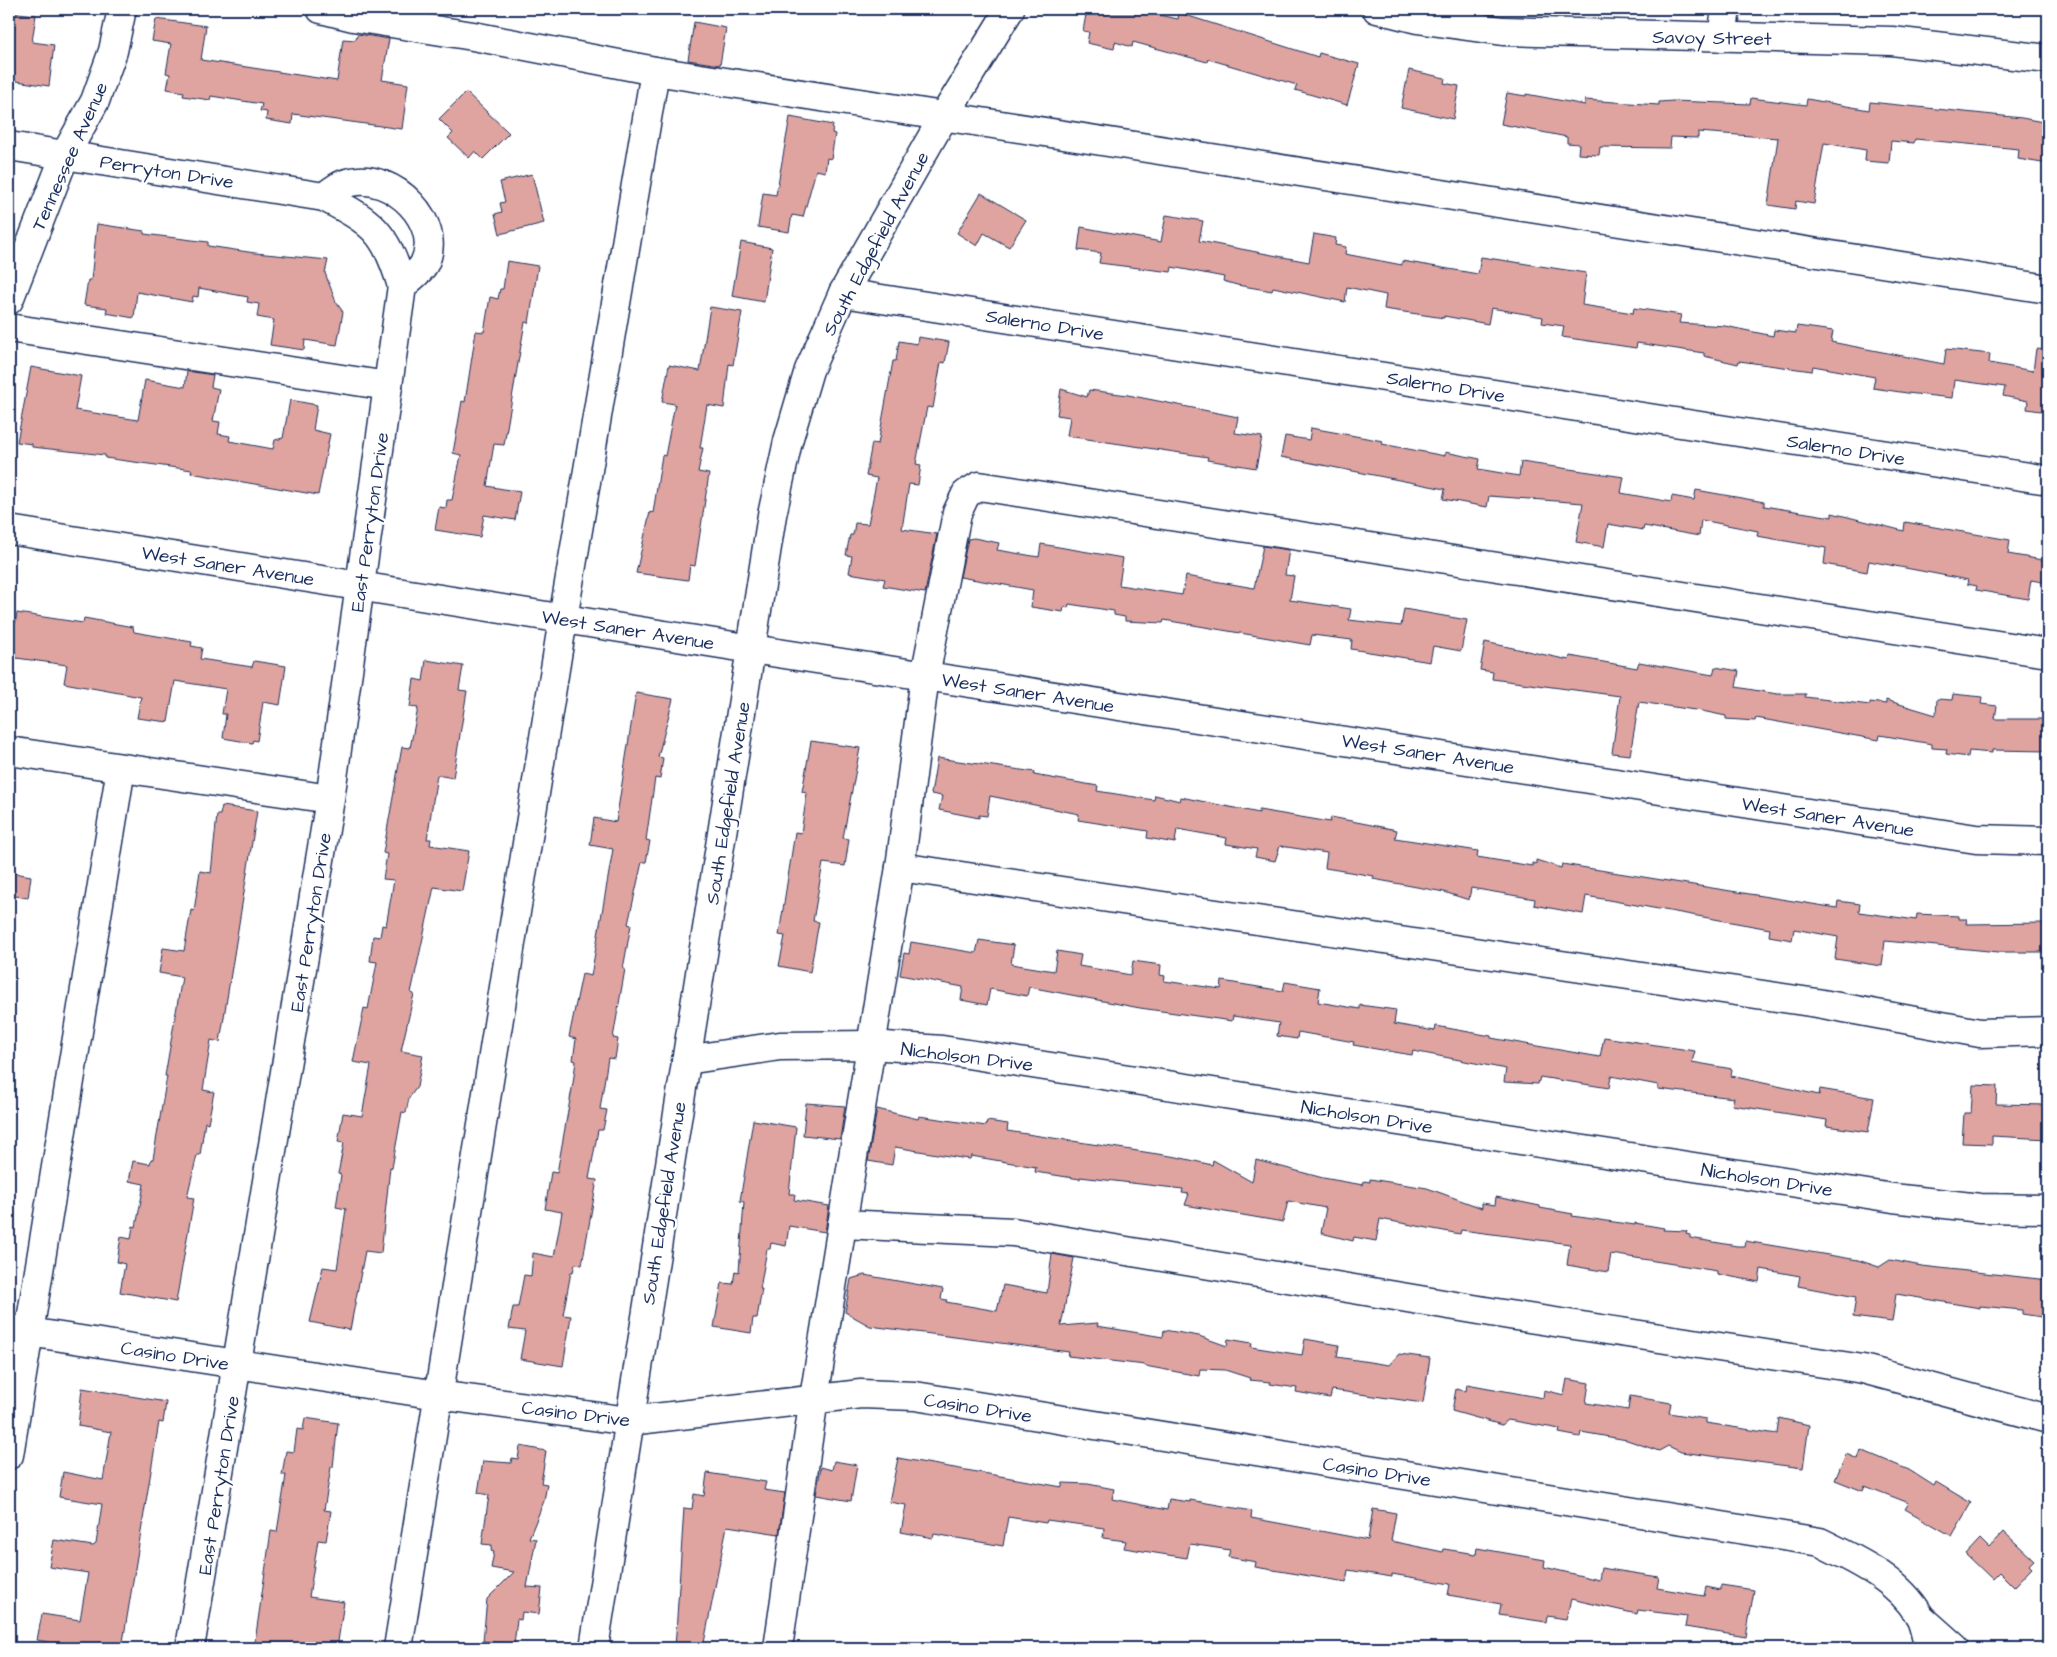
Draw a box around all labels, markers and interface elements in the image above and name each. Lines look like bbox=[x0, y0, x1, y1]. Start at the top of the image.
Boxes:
street label: Savoy Street bbox=[1652, 24, 1772, 54]
street label: Tennessee Avenue bbox=[25, 78, 115, 235]
street label: South Edgefield Avenue bbox=[816, 147, 937, 341]
street label: Perryton Drive bbox=[98, 149, 236, 197]
street label: Salerno Drive bbox=[984, 303, 1106, 348]
street label: Salerno Drive bbox=[1385, 365, 1507, 410]
street label: Salerno Drive bbox=[1785, 428, 1907, 473]
street label: East Perryton Drive bbox=[345, 431, 397, 614]
street label: West Saner Avenue bbox=[140, 540, 316, 593]
street label: West Saner Avenue bbox=[540, 604, 716, 657]
street label: West Saner Avenue bbox=[940, 667, 1116, 720]
street label: South Edgefield Avenue bbox=[699, 700, 759, 907]
street label: West Saner Avenue bbox=[1340, 728, 1516, 781]
street label: West Saner Avenue bbox=[1740, 791, 1916, 844]
street label: East Perryton Drive bbox=[284, 831, 340, 1014]
street label: Nicholson Drive bbox=[899, 1036, 1034, 1079]
street label: Nicholson Drive bbox=[1299, 1094, 1435, 1141]
street label: South Edgefield Avenue bbox=[635, 1100, 695, 1307]
street label: Nicholson Drive bbox=[1699, 1157, 1835, 1204]
street label: Casino Drive bbox=[119, 1335, 231, 1378]
street label: Casino Drive bbox=[922, 1387, 1034, 1430]
street label: East Perryton Drive bbox=[192, 1394, 248, 1577]
street label: Casino Drive bbox=[520, 1394, 632, 1435]
street label: Casino Drive bbox=[1321, 1451, 1433, 1494]

